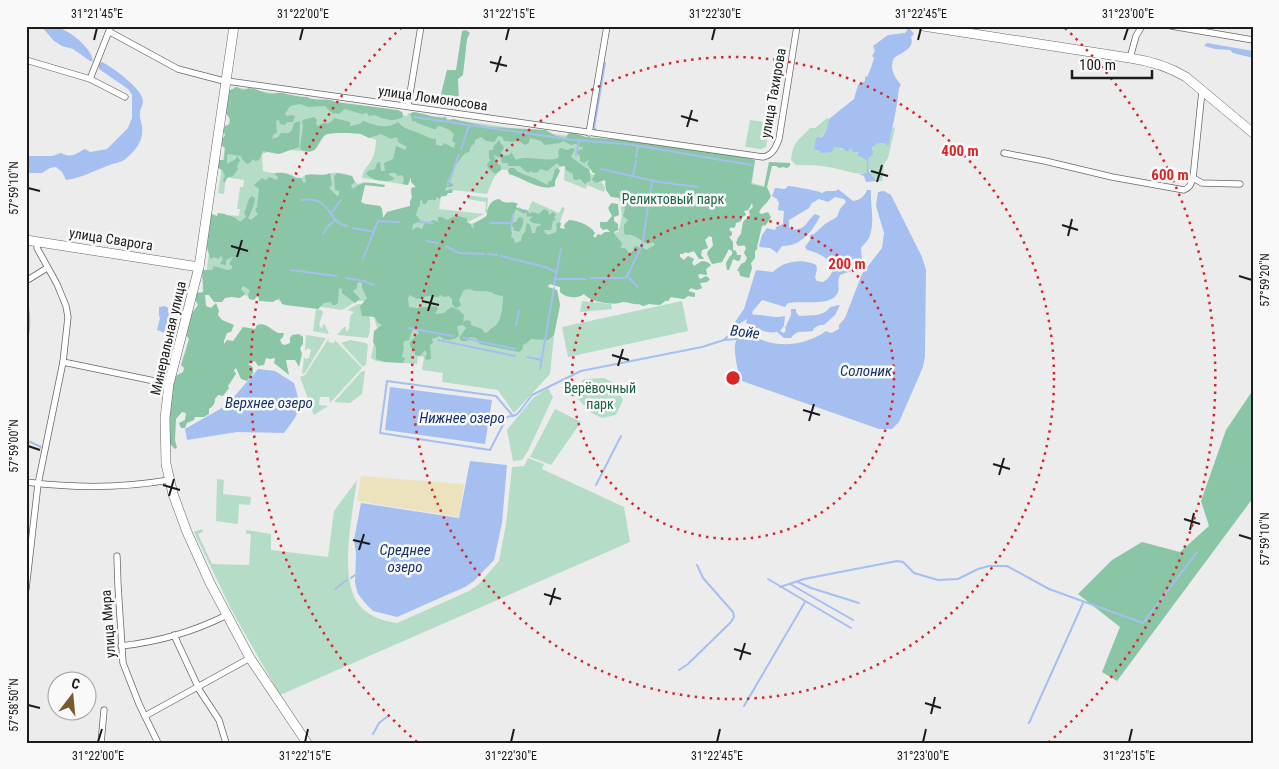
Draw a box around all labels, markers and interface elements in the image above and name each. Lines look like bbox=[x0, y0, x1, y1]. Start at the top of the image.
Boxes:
text: 31°21'45"E bbox=[71, 7, 123, 21]
text: 31°22'00"E bbox=[277, 7, 329, 21]
text: 31°22'15"E bbox=[483, 7, 535, 21]
text: 31°22'30"E bbox=[689, 7, 741, 21]
text: 31°22'45"E bbox=[895, 7, 947, 21]
text: 31°23'00"E bbox=[1102, 7, 1154, 21]
street label: улица Тахирова bbox=[757, 47, 789, 139]
scale bar bbox=[1072, 48, 1152, 80]
text: 100 m bbox=[1079, 56, 1116, 74]
street label: улица Ломоносова bbox=[377, 82, 489, 114]
text: 400 m bbox=[941, 142, 979, 160]
text: 57°59'10"N bbox=[7, 161, 21, 215]
text: 600 m bbox=[1151, 166, 1189, 184]
park label: Реликтовый парк bbox=[622, 191, 724, 207]
street label: улица Сварога bbox=[68, 224, 154, 254]
text: 57°59'20"N bbox=[1258, 253, 1272, 307]
text: 200 m bbox=[828, 255, 866, 273]
street label: Минеральная улица bbox=[147, 279, 189, 397]
water label: Войе bbox=[729, 321, 761, 343]
water label: Солоник bbox=[840, 362, 893, 380]
centre of rings bbox=[724, 369, 742, 387]
park label: Верёвочный парк bbox=[564, 380, 636, 412]
water label: Верхнее озеро bbox=[225, 394, 313, 412]
water label: Нижнее озеро bbox=[419, 409, 505, 427]
text: 57°59'00"N bbox=[7, 419, 21, 473]
text: 57°59'10"N bbox=[1258, 512, 1272, 566]
water label: Среднее озеро bbox=[379, 541, 431, 576]
street label: улица Мира bbox=[98, 589, 118, 659]
north arrow bbox=[48, 672, 98, 722]
text: С bbox=[70, 675, 82, 692]
text: 57°58'50"N bbox=[7, 678, 21, 732]
text: 31°22'00"E bbox=[72, 749, 124, 763]
text: 31°22'15"E bbox=[279, 749, 331, 763]
text: 31°22'30"E bbox=[485, 749, 537, 763]
text: 31°22'45"E bbox=[691, 749, 743, 763]
text: 31°23'00"E bbox=[897, 749, 949, 763]
text: 31°23'15"E bbox=[1103, 749, 1155, 763]

